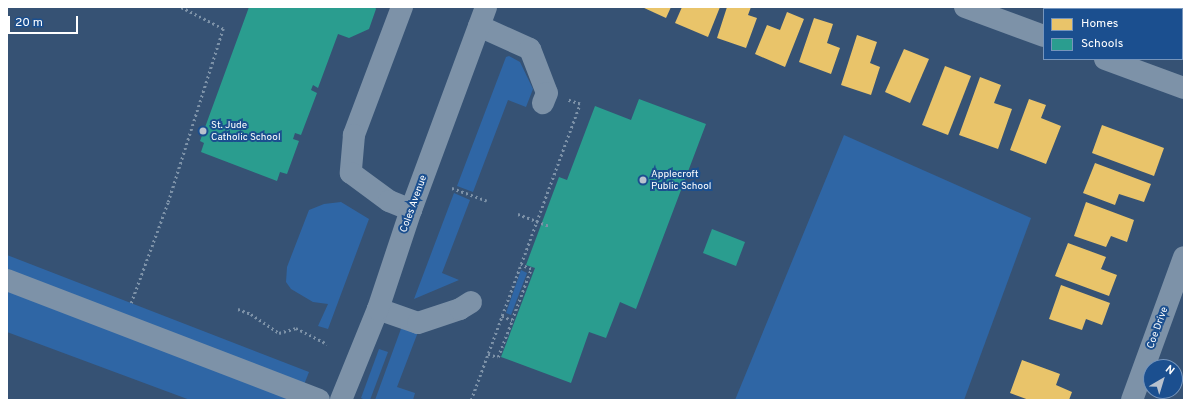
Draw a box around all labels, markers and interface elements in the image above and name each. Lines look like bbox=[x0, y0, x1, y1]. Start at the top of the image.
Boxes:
scale bar bbox=[10, 8, 80, 34]
legend bbox=[1043, 8, 1183, 60]
text: 20 m bbox=[15, 15, 43, 31]
text: Homes bbox=[1081, 16, 1118, 32]
text: Schools bbox=[1081, 36, 1123, 52]
place label: St. Jude Catholic School bbox=[211, 119, 281, 142]
marker: St. Jude Catholic School bbox=[198, 126, 208, 136]
place label: Applecroft Public School bbox=[651, 168, 711, 192]
street label: Coles Avenue bbox=[398, 174, 430, 234]
marker: Applecroft Public School bbox=[638, 175, 648, 185]
street label: Coe Drive bbox=[1145, 305, 1171, 351]
north arrow bbox=[1143, 359, 1183, 399]
text: N bbox=[1162, 362, 1177, 378]

